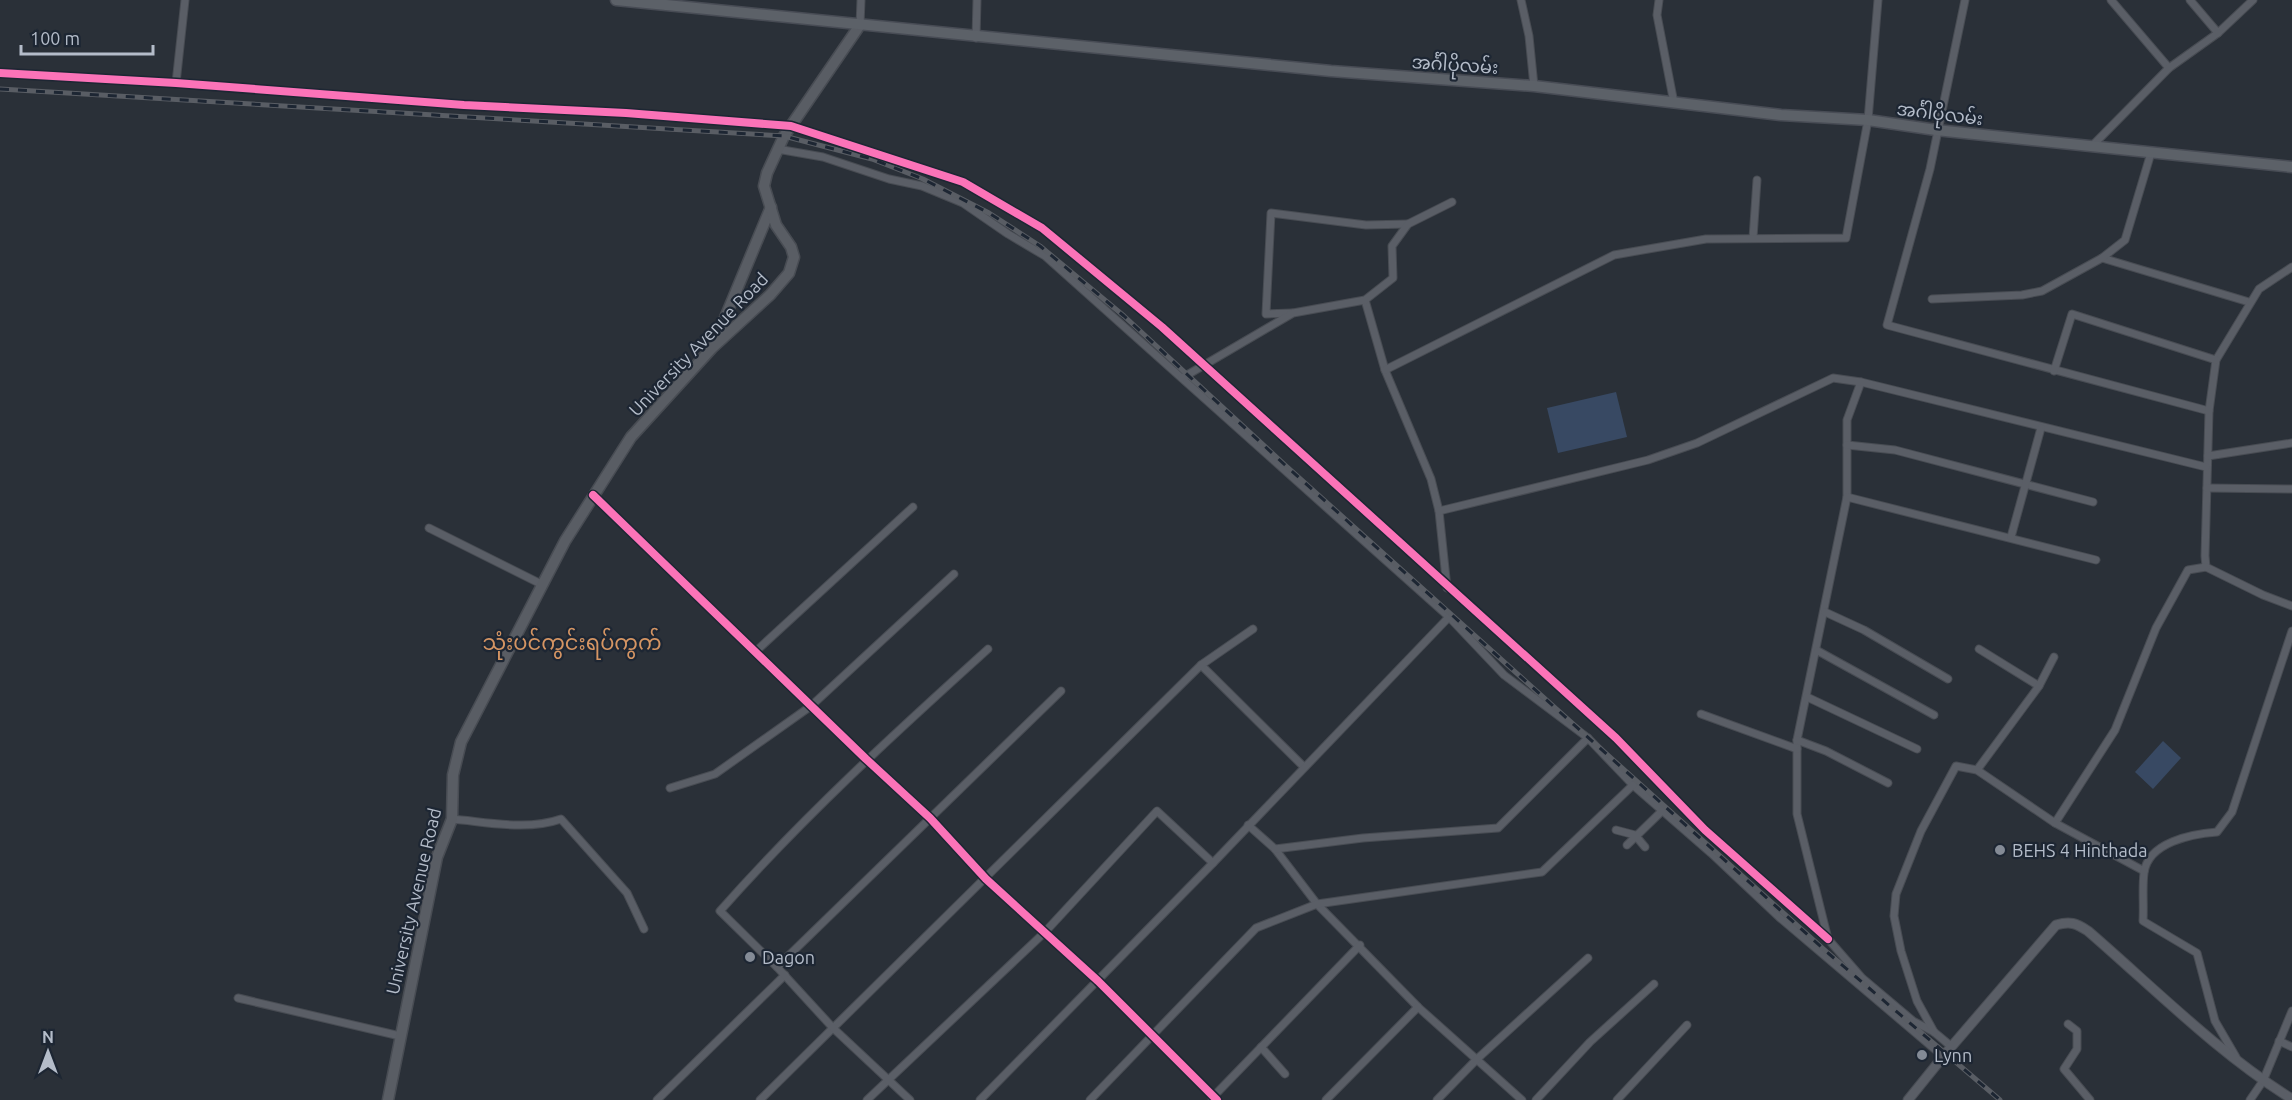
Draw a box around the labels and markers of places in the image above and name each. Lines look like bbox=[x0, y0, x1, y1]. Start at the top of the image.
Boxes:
place label: BEHS 4 Hinthada bbox=[2012, 840, 2148, 860]
marker: BEHS 4 Hinthada bbox=[1993, 843, 2007, 857]
place label: Dagon bbox=[762, 947, 815, 967]
marker: Dagon bbox=[743, 950, 757, 964]
place label: Lynn bbox=[1934, 1045, 1972, 1065]
marker: Lynn bbox=[1915, 1048, 1929, 1062]

